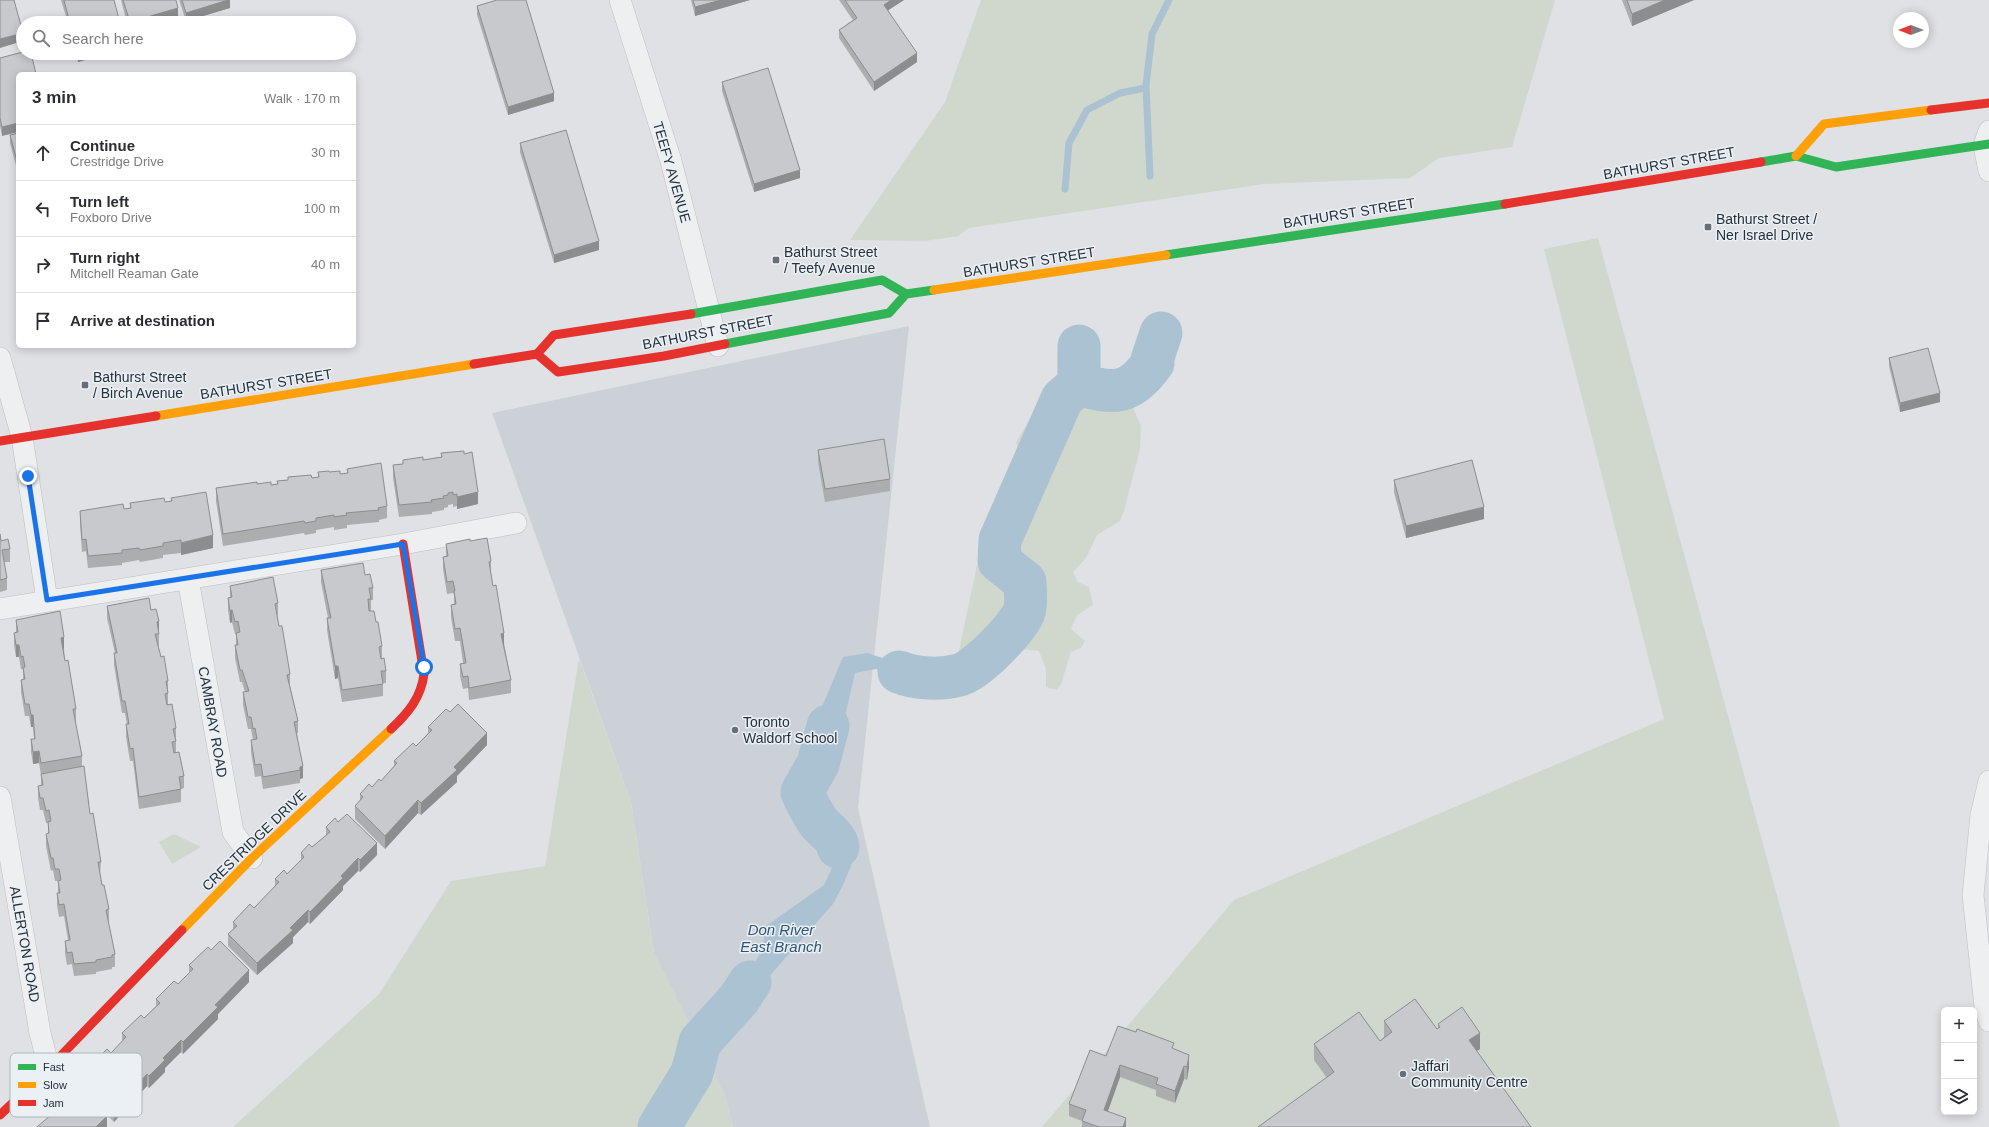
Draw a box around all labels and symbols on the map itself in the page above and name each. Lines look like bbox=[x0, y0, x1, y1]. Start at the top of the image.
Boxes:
north arrow bbox=[1893, 12, 1929, 48]
street label: TEEFY AVENUE bbox=[650, 120, 694, 224]
street label: BATHURST STREET bbox=[1602, 143, 1736, 182]
street label: BATHURST STREET bbox=[1282, 195, 1417, 231]
place label: Bathurst Street / Ner Israel Drive bbox=[1716, 211, 1817, 243]
marker: Bathurst Street / Ner Israel Drive bbox=[1703, 222, 1713, 232]
place label: Bathurst Street / Teefy Avenue bbox=[784, 244, 877, 276]
street label: BATHURST STREET bbox=[962, 244, 1097, 280]
marker: Bathurst Street / Teefy Avenue bbox=[771, 255, 781, 265]
street label: BATHURST STREET bbox=[641, 311, 775, 353]
street label: BATHURST STREET bbox=[199, 366, 334, 402]
place label: Bathurst Street / Birch Avenue bbox=[93, 369, 186, 401]
marker: Bathurst Street / Birch Avenue bbox=[80, 380, 90, 390]
route end bbox=[19, 467, 37, 485]
route start bbox=[415, 658, 433, 676]
street label: CAMBRAY ROAD bbox=[195, 665, 231, 779]
place label: Toronto Waldorf School bbox=[743, 714, 837, 746]
marker: Toronto Waldorf School bbox=[730, 725, 740, 735]
street label: CRESTRIDGE DRIVE bbox=[199, 786, 309, 894]
street label: ALLERTON ROAD bbox=[7, 885, 43, 1003]
water label: Don River East Branch bbox=[740, 921, 822, 955]
legend bbox=[10, 1053, 142, 1117]
place label: Jaffari Community Centre bbox=[1411, 1058, 1528, 1090]
text: Fast bbox=[43, 1061, 64, 1073]
marker: Jaffari Community Centre bbox=[1398, 1069, 1408, 1079]
text: Slow bbox=[43, 1079, 67, 1091]
text: Jam bbox=[43, 1097, 64, 1109]

